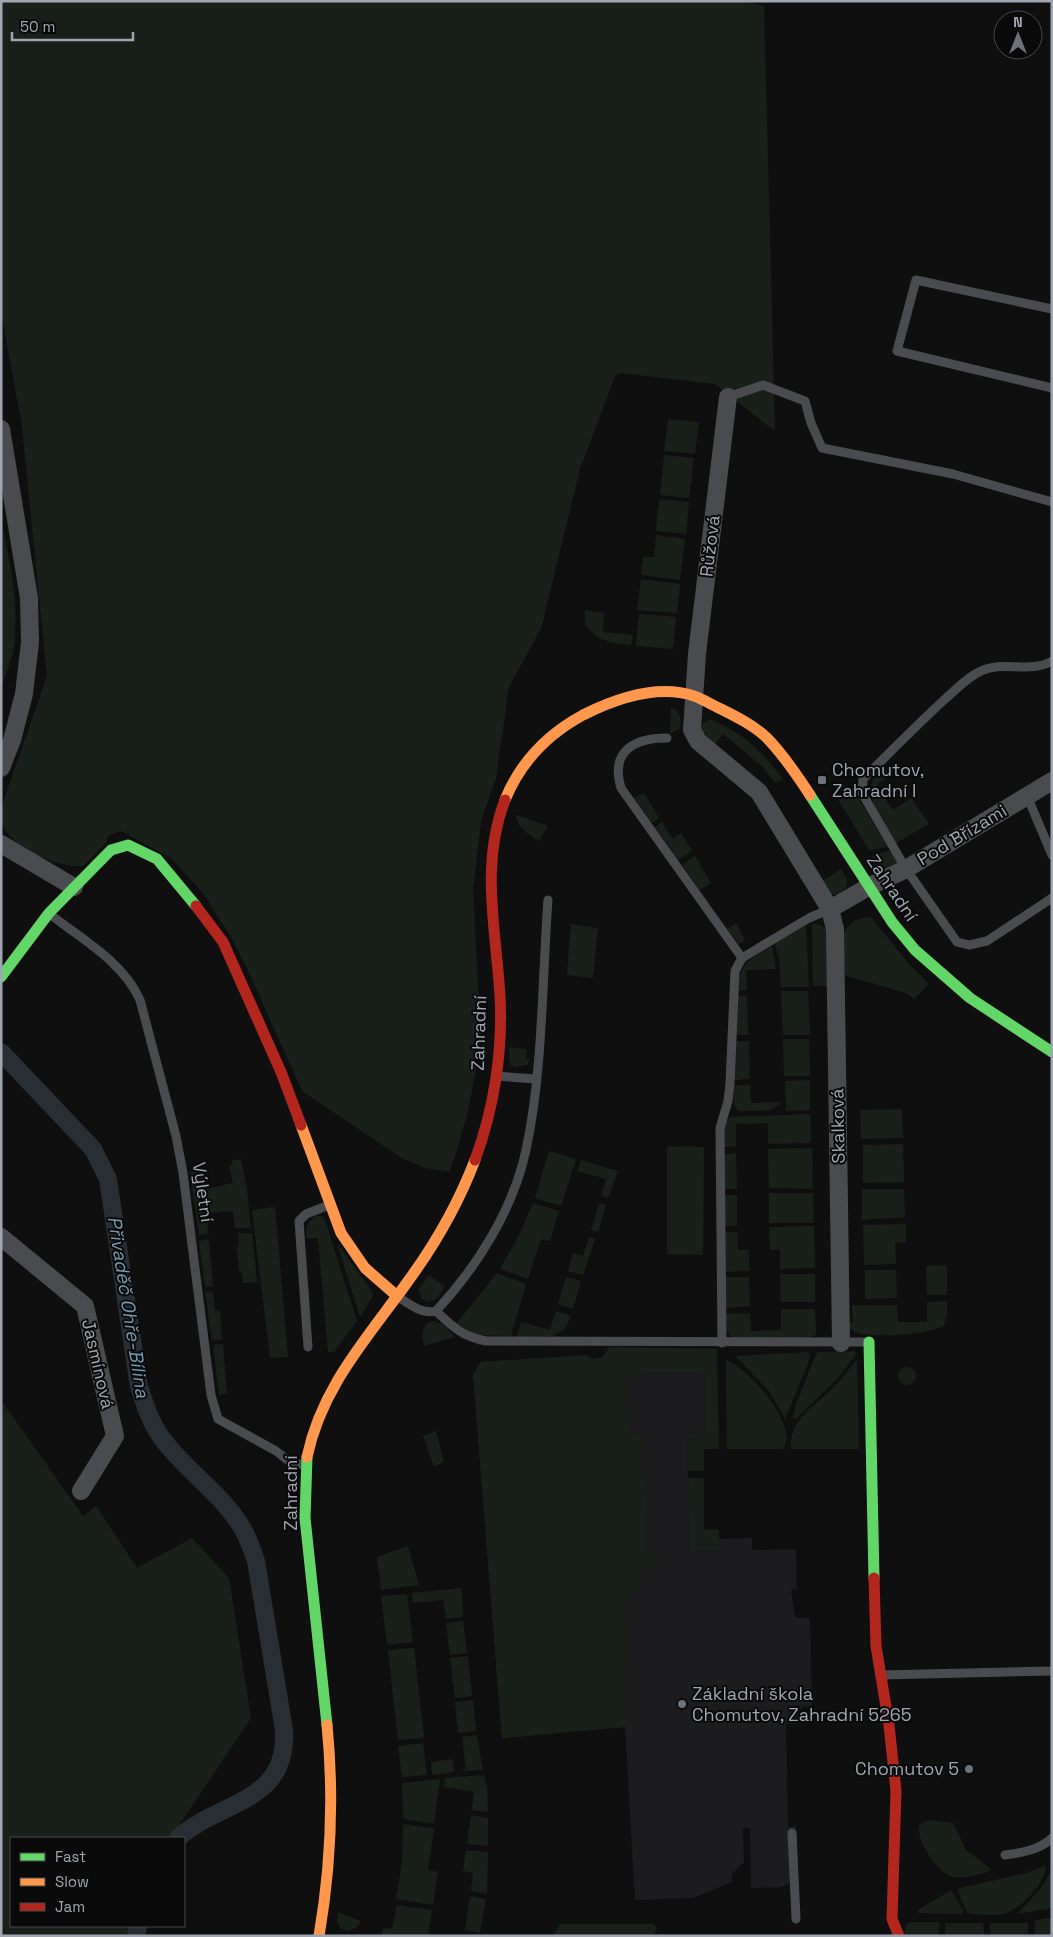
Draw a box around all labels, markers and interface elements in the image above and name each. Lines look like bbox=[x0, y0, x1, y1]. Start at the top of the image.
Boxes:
scale bar bbox=[12, 10, 134, 42]
north arrow bbox=[993, 10, 1043, 60]
text: N bbox=[1013, 13, 1023, 31]
text: 50 m bbox=[20, 17, 55, 36]
street label: Růžová bbox=[694, 514, 725, 578]
place label: Chomutov, Zahradní I bbox=[832, 758, 924, 802]
marker: Chomutov, Zahradní I bbox=[816, 774, 828, 786]
street label: Pod Břízami bbox=[913, 799, 1011, 870]
street label: Zahradní bbox=[862, 850, 923, 926]
street label: Zahradní bbox=[466, 994, 491, 1071]
street label: Skalková bbox=[825, 1088, 850, 1164]
street label: Výletní bbox=[188, 1160, 219, 1224]
water label: Přivaděč Ohře-Bílina bbox=[102, 1214, 155, 1400]
street label: Jasmínová bbox=[77, 1317, 120, 1411]
street label: Zahradní bbox=[279, 1455, 302, 1531]
place label: Základní škola Chomutov, Zahradní 5265 bbox=[692, 1682, 912, 1726]
marker: Základní škola Chomutov, Zahradní 5265 bbox=[676, 1698, 688, 1710]
place label: Chomutov 5 bbox=[855, 1757, 959, 1780]
marker: Chomutov 5 bbox=[963, 1763, 975, 1775]
legend bbox=[10, 1837, 185, 1927]
text: Fast bbox=[55, 1847, 86, 1866]
text: Slow bbox=[55, 1872, 89, 1891]
text: Jam bbox=[55, 1897, 85, 1916]

